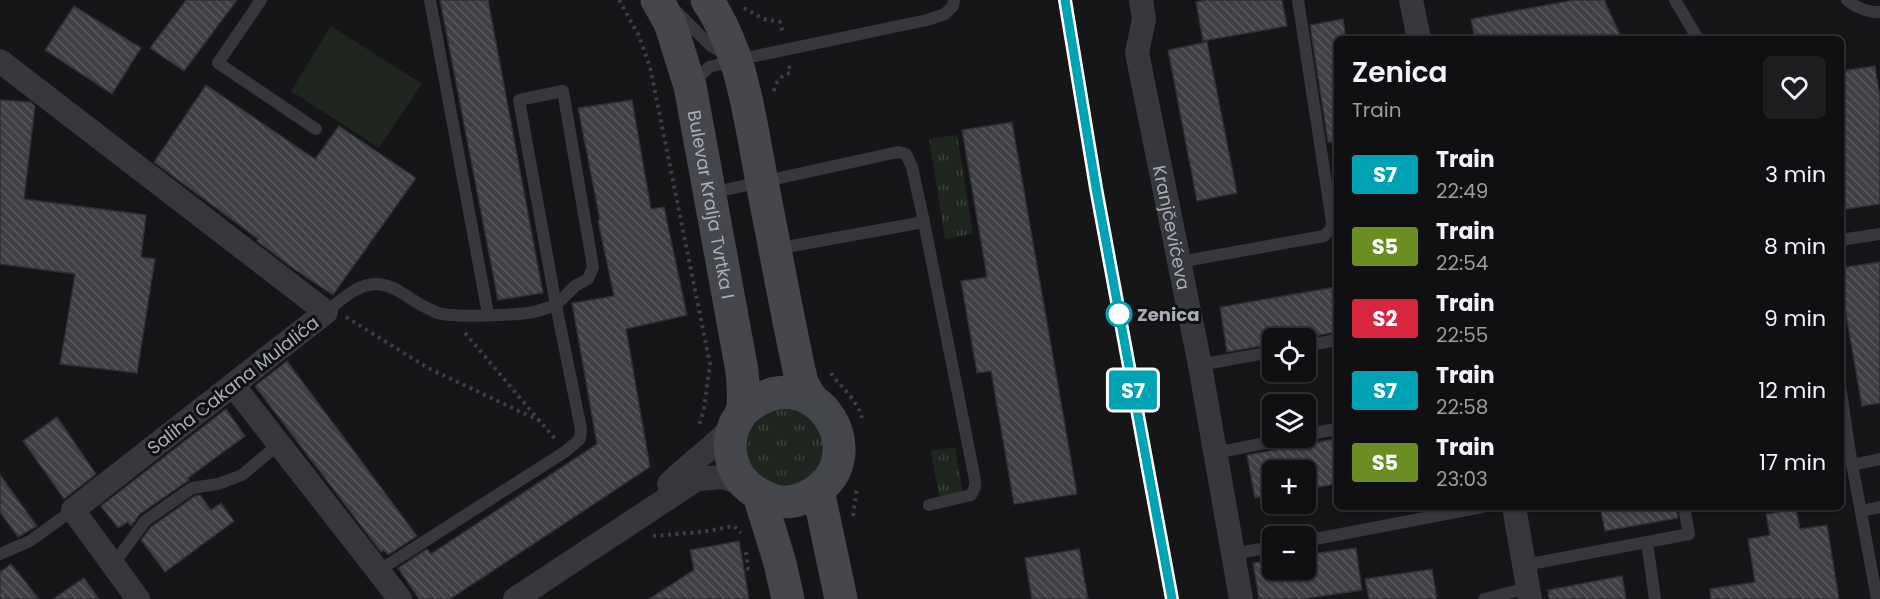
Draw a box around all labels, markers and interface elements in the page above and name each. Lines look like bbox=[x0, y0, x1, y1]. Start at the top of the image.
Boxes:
text: Zenica bbox=[1352, 53, 1448, 92]
button: heart bbox=[1763, 56, 1826, 119]
text: Train bbox=[1352, 96, 1402, 124]
street label: Bulevar Kralja Tvrtka I bbox=[682, 108, 741, 301]
text: Train bbox=[1436, 144, 1495, 175]
text: 3 min bbox=[1765, 159, 1826, 190]
text: S7 bbox=[1373, 160, 1397, 189]
street label: Kranjčevićeva bbox=[1147, 163, 1197, 292]
text: 22:49 bbox=[1436, 177, 1488, 205]
text: Train bbox=[1436, 216, 1495, 247]
text: 8 min bbox=[1764, 231, 1826, 262]
text: S5 bbox=[1372, 232, 1398, 261]
text: 22:54 bbox=[1436, 249, 1488, 277]
text: Train bbox=[1436, 288, 1495, 319]
marker: Zenica bbox=[1106, 301, 1132, 327]
place label: Zenica bbox=[1137, 302, 1199, 327]
text: 9 min bbox=[1764, 303, 1826, 334]
text: S2 bbox=[1373, 304, 1397, 333]
street label: Saliha Cakana Mulalića bbox=[142, 310, 324, 460]
text: 22:55 bbox=[1436, 321, 1488, 349]
map controls bbox=[1262, 328, 1316, 580]
button: locate bbox=[1262, 328, 1316, 382]
text: Train bbox=[1436, 360, 1495, 391]
line badge: S7 bbox=[1106, 370, 1160, 410]
text: 12 min bbox=[1758, 375, 1826, 406]
text: S7 bbox=[1121, 376, 1145, 405]
text: S7 bbox=[1373, 376, 1397, 405]
text: 22:58 bbox=[1436, 393, 1488, 421]
button: layers bbox=[1262, 394, 1316, 448]
text: Train bbox=[1436, 432, 1495, 463]
text: 17 min bbox=[1759, 447, 1826, 478]
text: S5 bbox=[1372, 448, 1398, 477]
button: + bbox=[1262, 460, 1316, 514]
text: 23:03 bbox=[1436, 465, 1488, 493]
button: − bbox=[1262, 526, 1316, 580]

